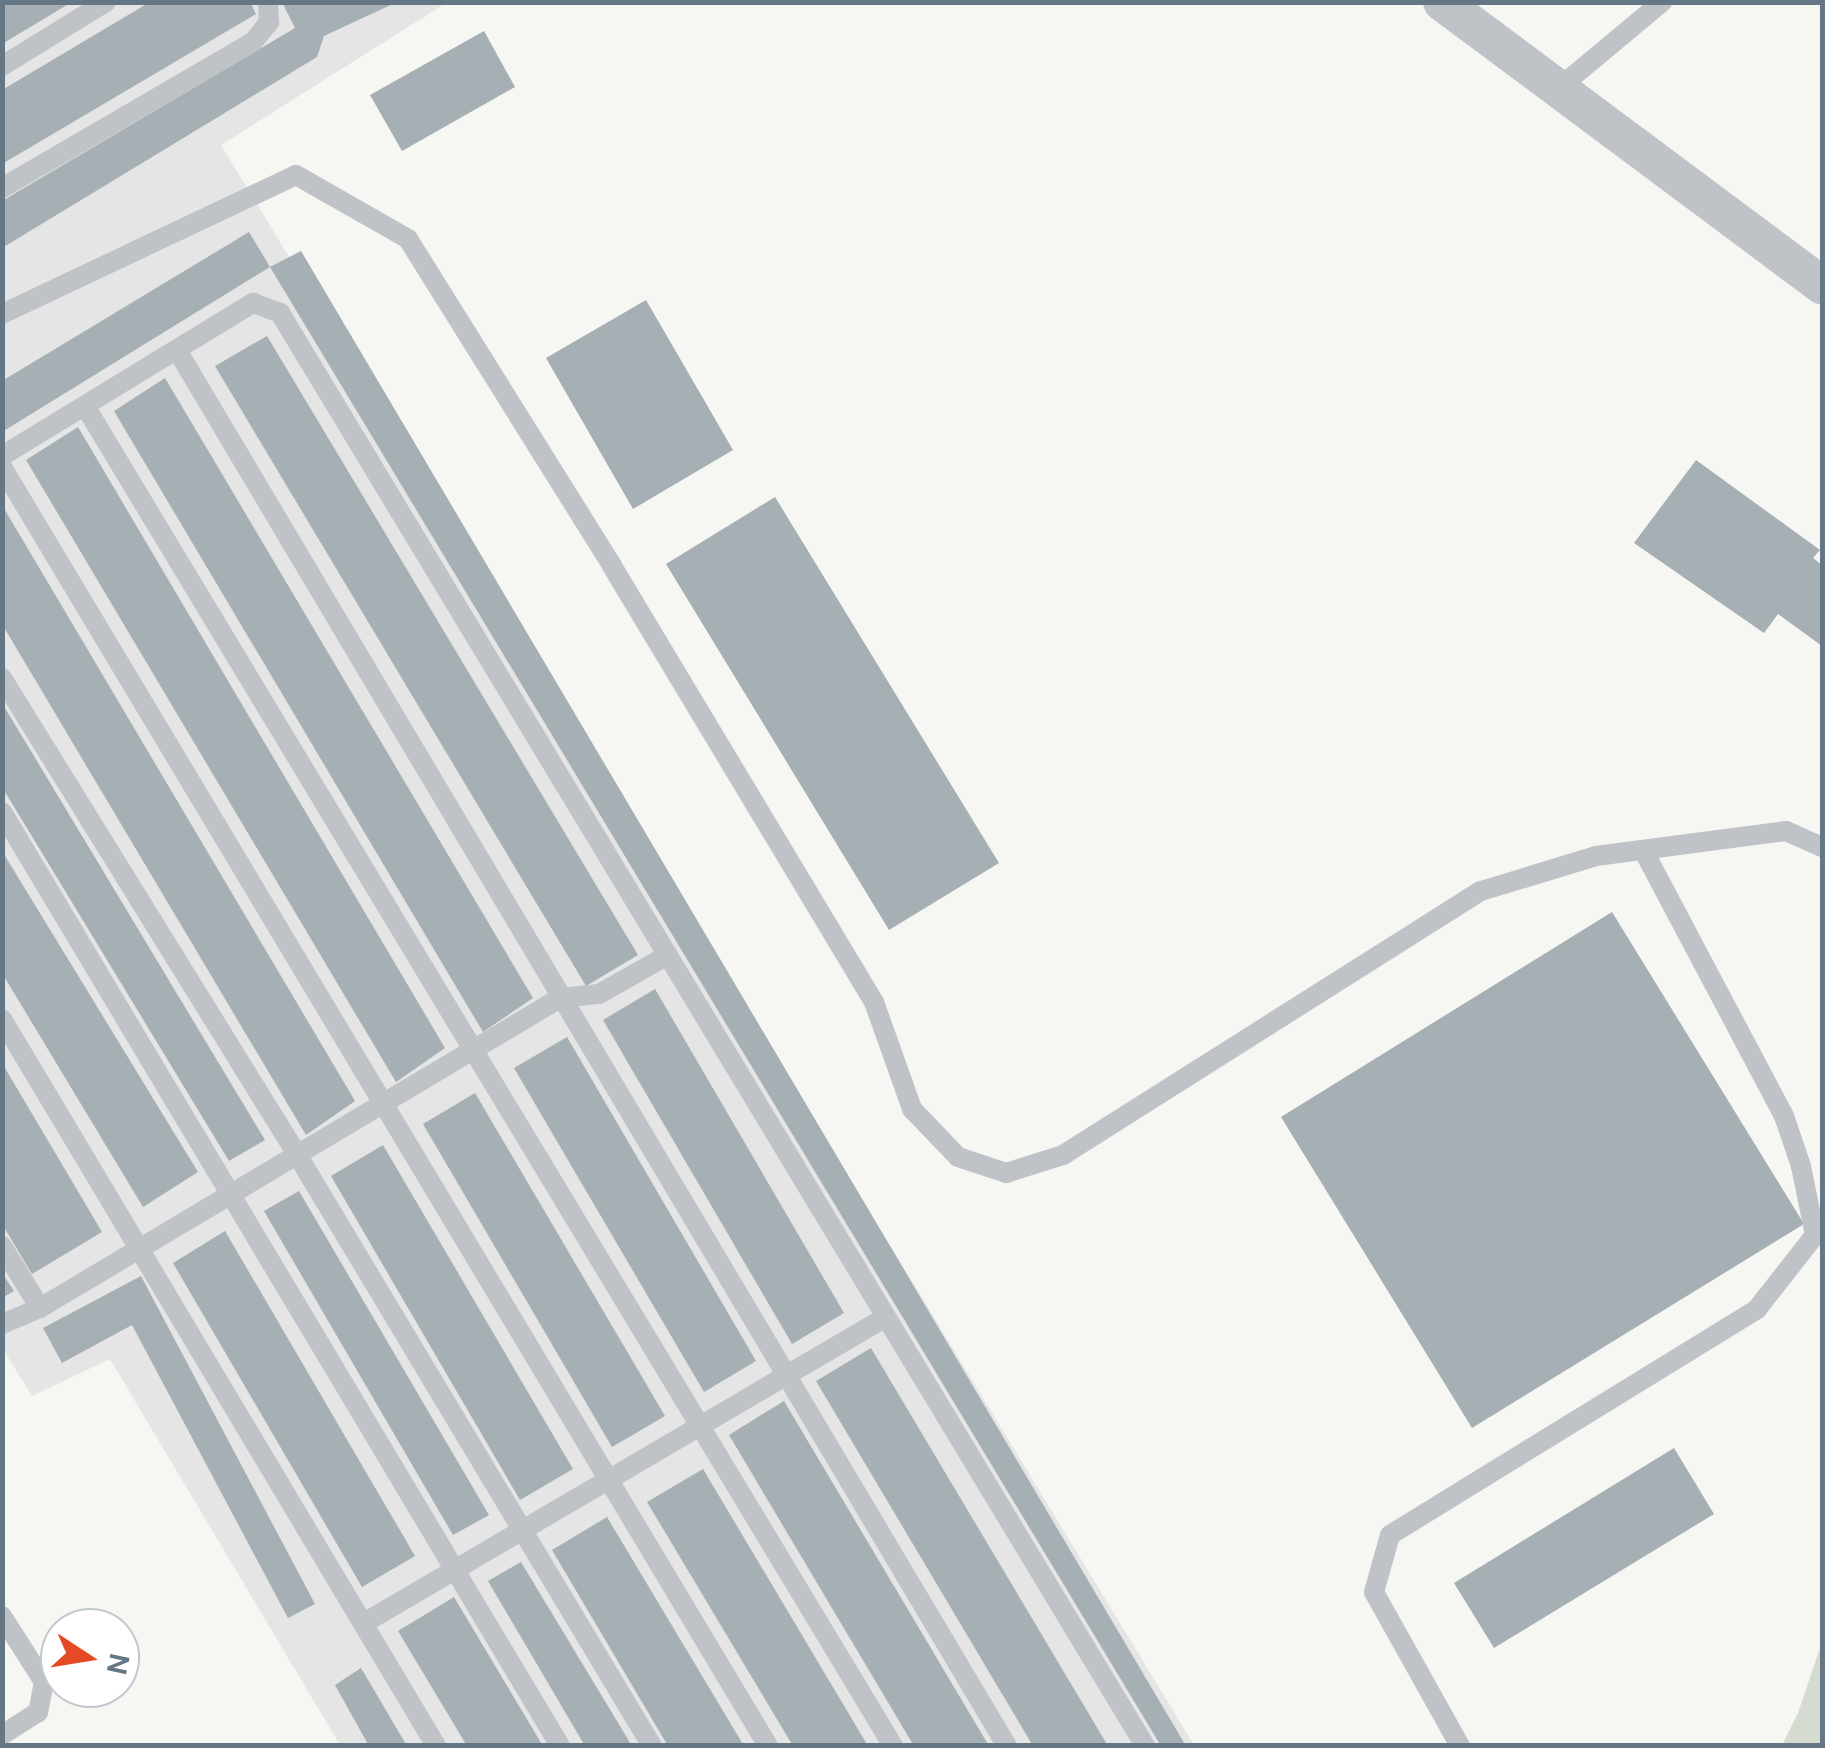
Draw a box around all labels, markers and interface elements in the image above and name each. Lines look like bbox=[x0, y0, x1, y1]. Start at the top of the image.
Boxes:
north arrow bbox=[40, 1608, 140, 1708]
text: N bbox=[98, 1650, 138, 1678]

